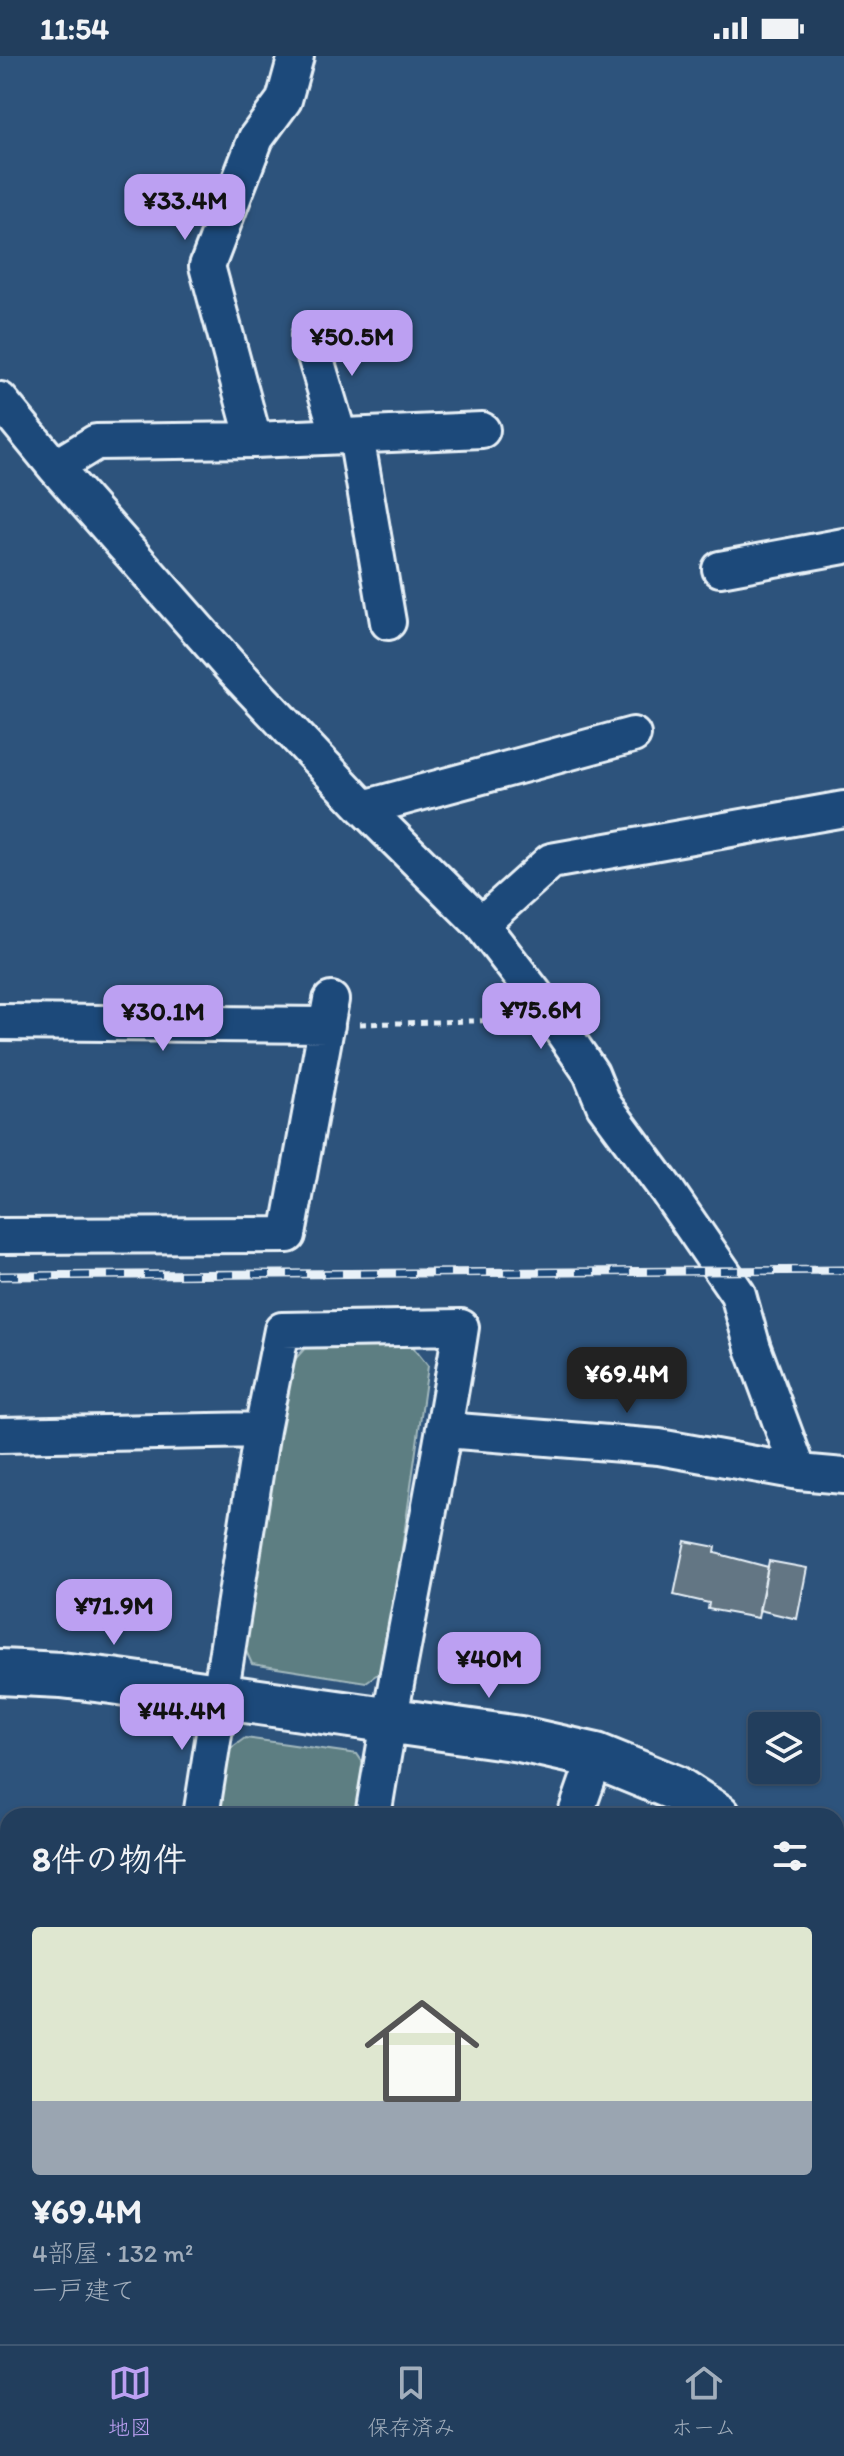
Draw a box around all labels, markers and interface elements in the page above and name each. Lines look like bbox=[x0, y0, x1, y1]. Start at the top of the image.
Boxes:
text: 11:54 bbox=[40, 10, 109, 47]
pin: ¥33.4M bbox=[120, 174, 250, 242]
text: ¥33.4M bbox=[142, 184, 228, 216]
pin: ¥50.5M bbox=[287, 310, 417, 378]
text: ¥50.5M bbox=[310, 320, 394, 352]
pin: ¥75.6M bbox=[476, 983, 606, 1051]
pin: ¥30.1M bbox=[98, 985, 228, 1053]
text: ¥75.6M bbox=[500, 993, 582, 1025]
text: ¥30.1M bbox=[121, 995, 205, 1027]
pin: ¥69.4M bbox=[562, 1347, 692, 1415]
text: ¥69.4M bbox=[585, 1357, 669, 1389]
pin: ¥71.9M bbox=[49, 1579, 179, 1647]
text: ¥71.9M bbox=[74, 1589, 154, 1621]
pin: ¥40M bbox=[442, 1632, 536, 1700]
text: ¥40M bbox=[456, 1642, 522, 1674]
pin: ¥44.4M bbox=[117, 1684, 247, 1752]
text: ¥44.4M bbox=[138, 1694, 226, 1726]
map controls bbox=[748, 1712, 820, 1784]
button: layers bbox=[748, 1712, 820, 1784]
icon: filters bbox=[768, 1834, 812, 1878]
text: 8件の物件 bbox=[32, 1839, 187, 1880]
icon: home bbox=[350, 1979, 494, 2123]
text: ¥69.4M bbox=[32, 2191, 142, 2232]
text: 4部屋 · 132 m² bbox=[32, 2237, 193, 2269]
text: 一戸建て bbox=[32, 2274, 136, 2306]
tab: 地図 bbox=[108, 2361, 152, 2441]
tab: 保存済み bbox=[367, 2361, 455, 2441]
tab: ホーム bbox=[671, 2361, 736, 2441]

